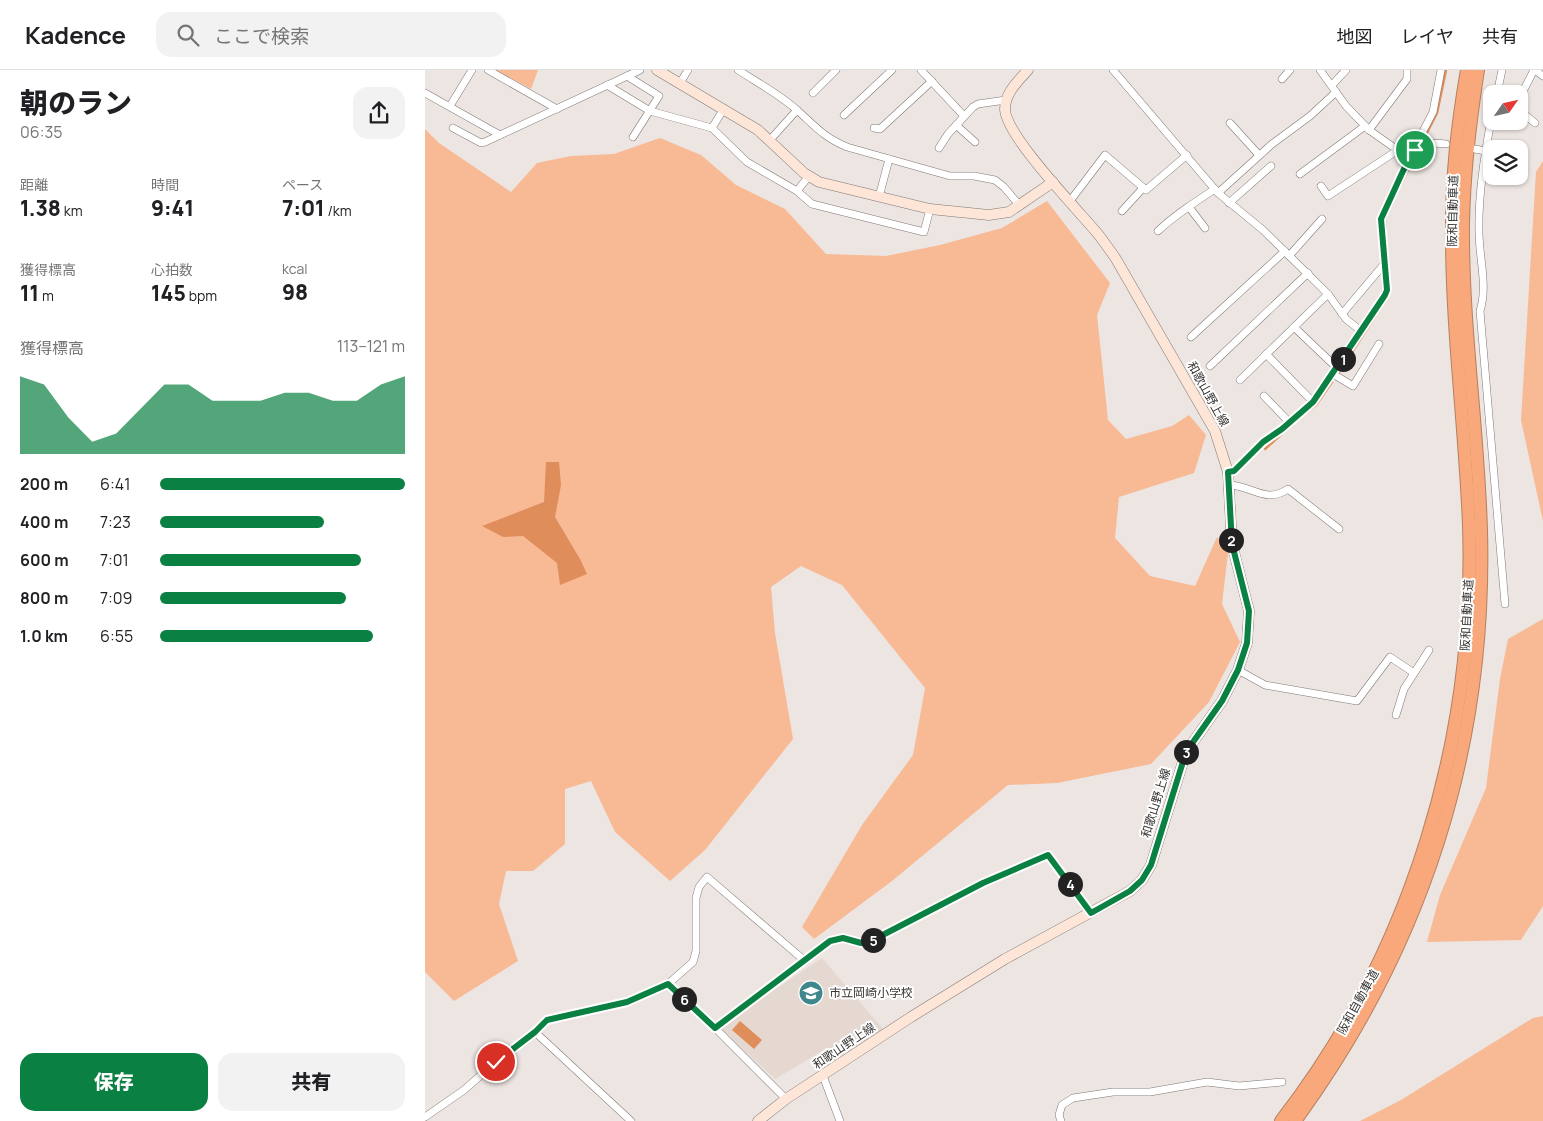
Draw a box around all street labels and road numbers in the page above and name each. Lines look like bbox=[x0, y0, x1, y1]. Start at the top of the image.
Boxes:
street label: 阪和自動車道 bbox=[1443, 175, 1462, 247]
street label: 和歌山野上線 bbox=[1184, 358, 1233, 429]
street label: 阪和自動車道 bbox=[1456, 579, 1477, 651]
street label: 和歌山野上線 bbox=[1137, 766, 1174, 840]
street label: 阪和自動車道 bbox=[1333, 966, 1382, 1037]
street label: 和歌山野上線 bbox=[809, 1018, 878, 1073]

